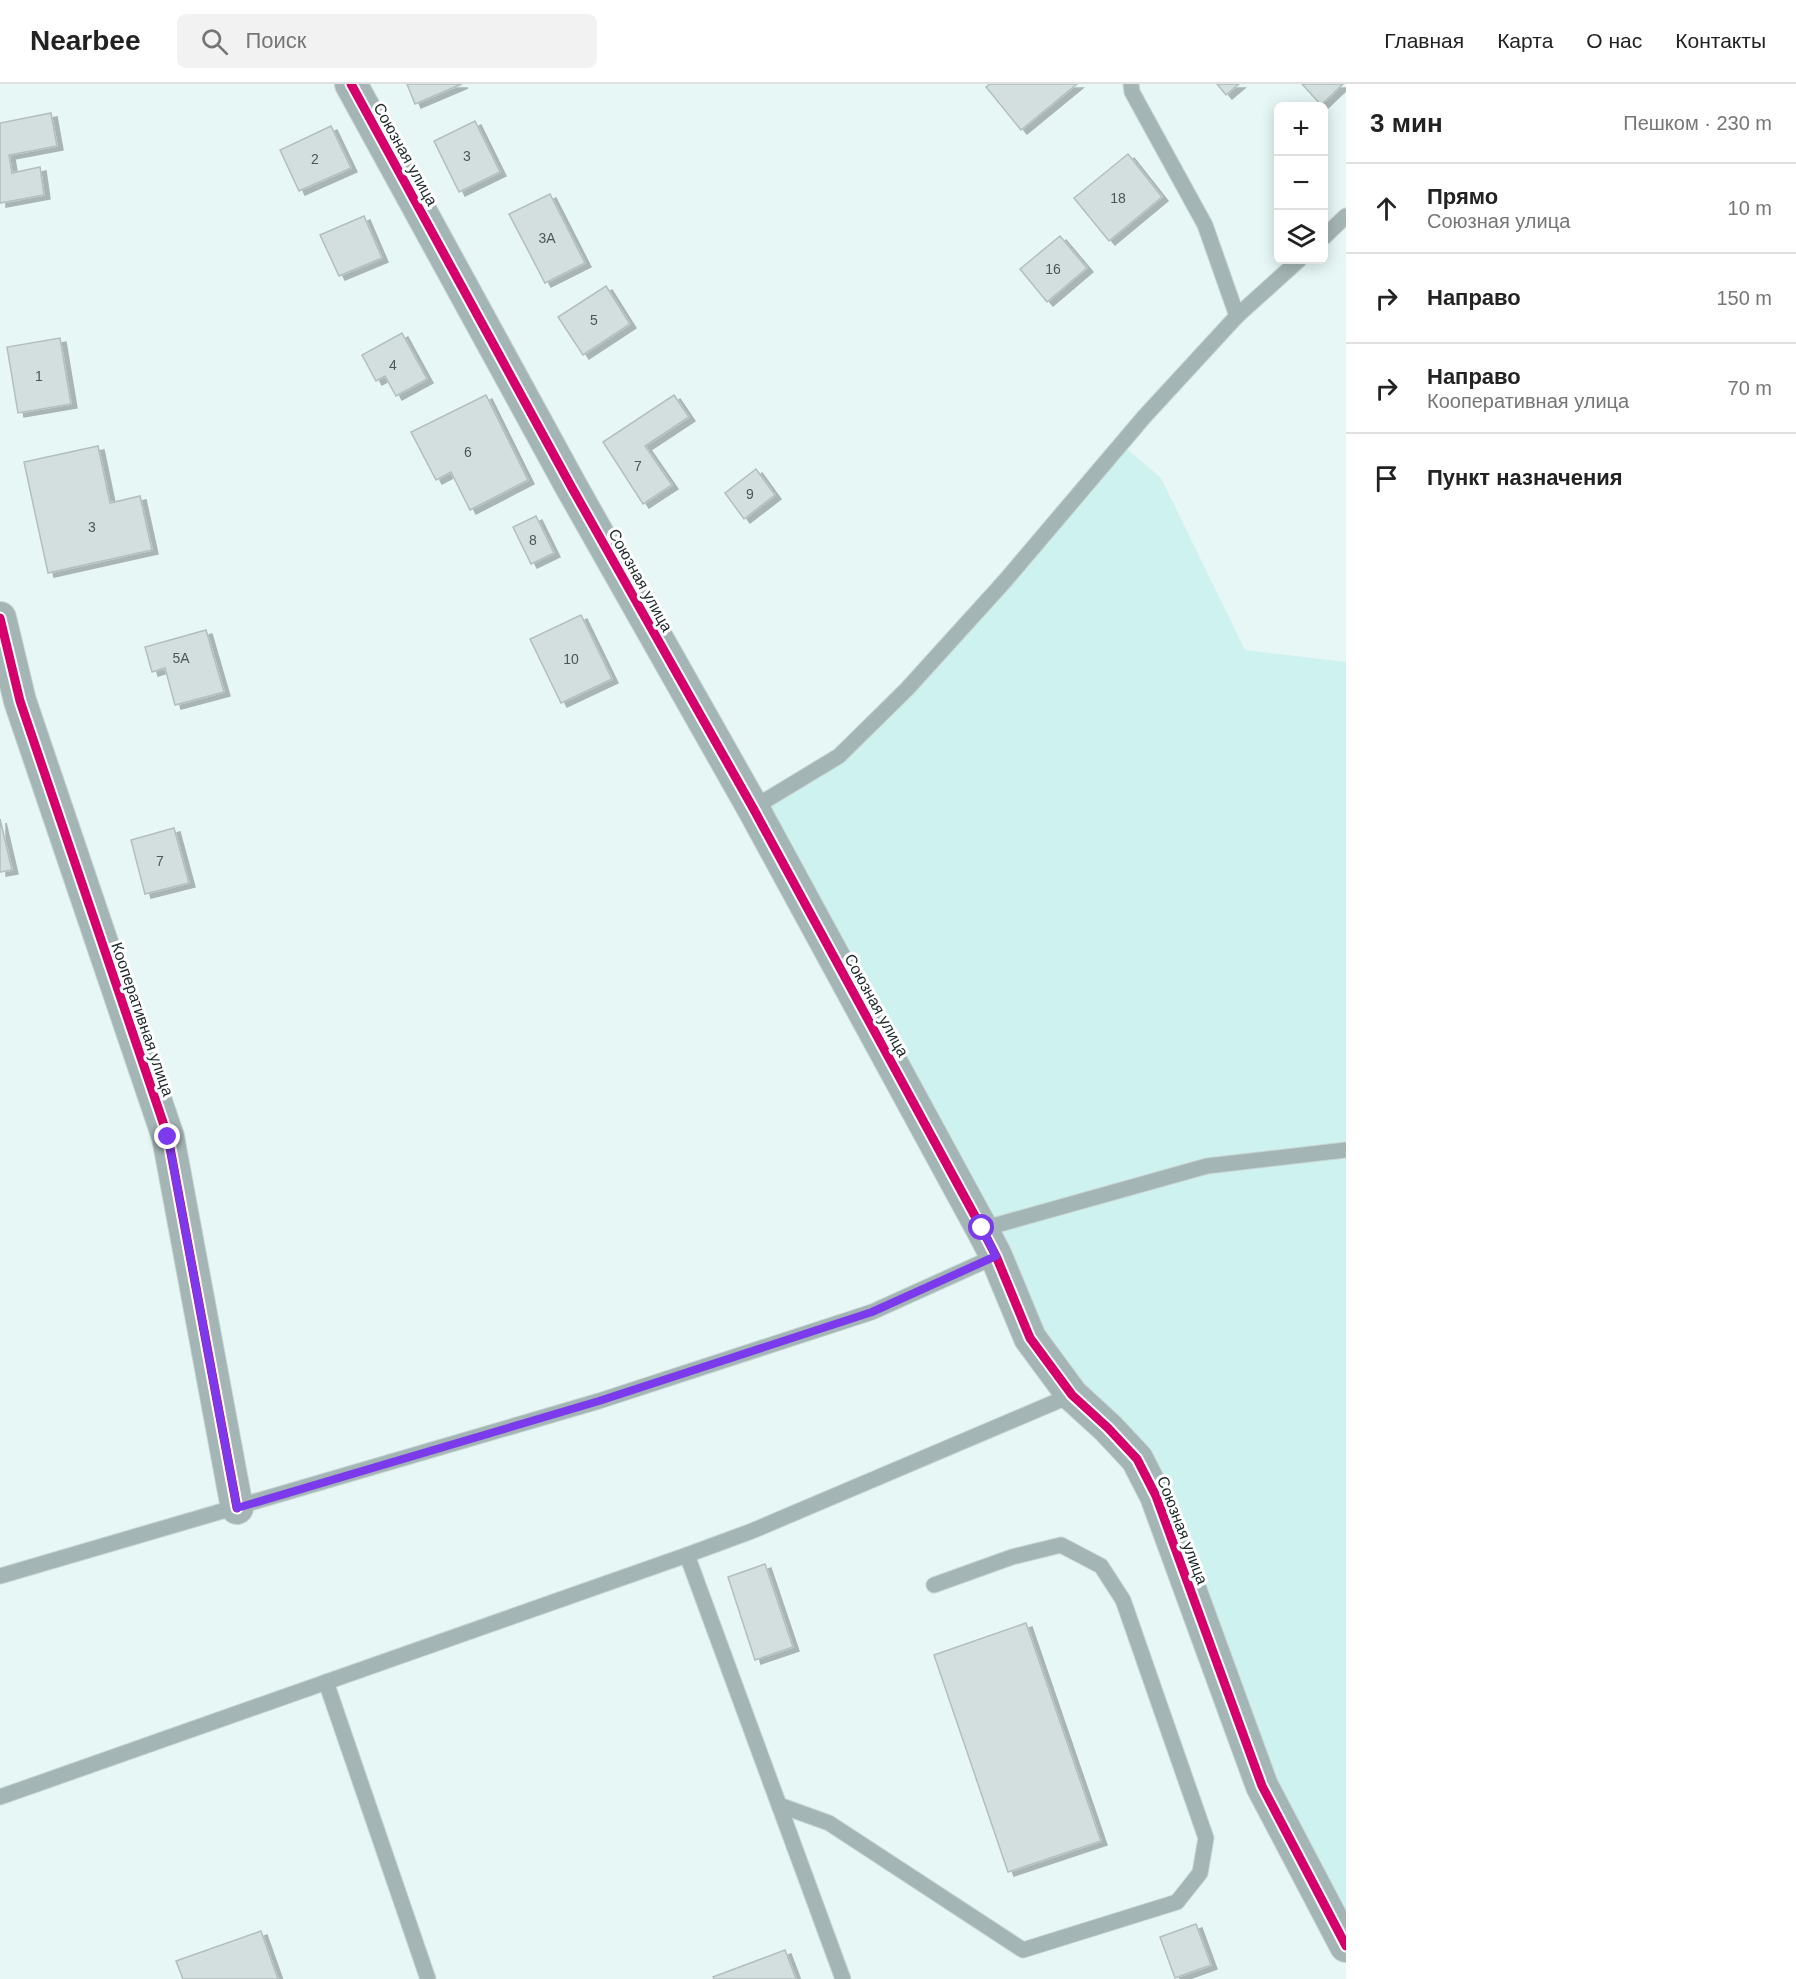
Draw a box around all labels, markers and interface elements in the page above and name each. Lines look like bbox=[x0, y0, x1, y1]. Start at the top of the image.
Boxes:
search box bbox=[177, 14, 597, 68]
text: Nearbee bbox=[30, 25, 141, 56]
icon: search bbox=[198, 25, 231, 58]
text: Поиск bbox=[246, 28, 306, 53]
text: Главная bbox=[1384, 29, 1464, 52]
text: Карта bbox=[1497, 29, 1553, 52]
text: О нас bbox=[1586, 29, 1642, 52]
text: Контакты bbox=[1675, 29, 1766, 52]
street label: Союзная улица bbox=[370, 100, 441, 209]
map controls bbox=[1274, 102, 1328, 264]
button: + bbox=[1274, 102, 1328, 156]
text: 3 мин bbox=[1370, 108, 1443, 138]
text: Пешком · 230 m bbox=[1623, 112, 1772, 134]
house number: 3 bbox=[463, 148, 471, 164]
house number: 2 bbox=[311, 151, 319, 167]
button: − bbox=[1274, 156, 1328, 210]
text: Прямо bbox=[1427, 184, 1498, 209]
house number: 18 bbox=[1110, 190, 1126, 206]
icon: ahead bbox=[1370, 192, 1403, 225]
text: 10 m bbox=[1728, 197, 1772, 219]
button: layers bbox=[1274, 210, 1328, 264]
text: Союзная улица bbox=[1427, 210, 1570, 232]
house number: 3А bbox=[538, 230, 556, 246]
house number: 16 bbox=[1045, 261, 1061, 277]
icon: right bbox=[1370, 282, 1403, 315]
text: Направо bbox=[1427, 285, 1521, 310]
text: 150 m bbox=[1716, 287, 1772, 309]
house number: 5 bbox=[590, 312, 598, 328]
house number: 4 bbox=[389, 357, 397, 373]
text: Направо bbox=[1427, 364, 1521, 389]
house number: 1 bbox=[35, 368, 43, 384]
icon: right bbox=[1370, 372, 1403, 405]
text: 70 m bbox=[1728, 377, 1772, 399]
text: Кооперативная улица bbox=[1427, 390, 1629, 412]
house number: 6 bbox=[464, 444, 472, 460]
house number: 7 bbox=[634, 458, 642, 474]
icon: arrive bbox=[1370, 462, 1403, 495]
text: Пункт назначения bbox=[1427, 465, 1623, 490]
house number: 9 bbox=[746, 486, 754, 502]
house number: 3 bbox=[88, 519, 96, 535]
street label: Союзная улица bbox=[605, 526, 676, 635]
house number: 8 bbox=[529, 532, 537, 548]
house number: 5А bbox=[172, 650, 190, 666]
house number: 10 bbox=[563, 651, 579, 667]
house number: 7 bbox=[156, 853, 164, 869]
street label: Кооперативная улица bbox=[108, 940, 177, 1098]
street label: Союзная улица bbox=[841, 951, 912, 1060]
route end bbox=[154, 1123, 180, 1149]
route start bbox=[968, 1214, 994, 1240]
street label: Союзная улица bbox=[1154, 1474, 1211, 1587]

